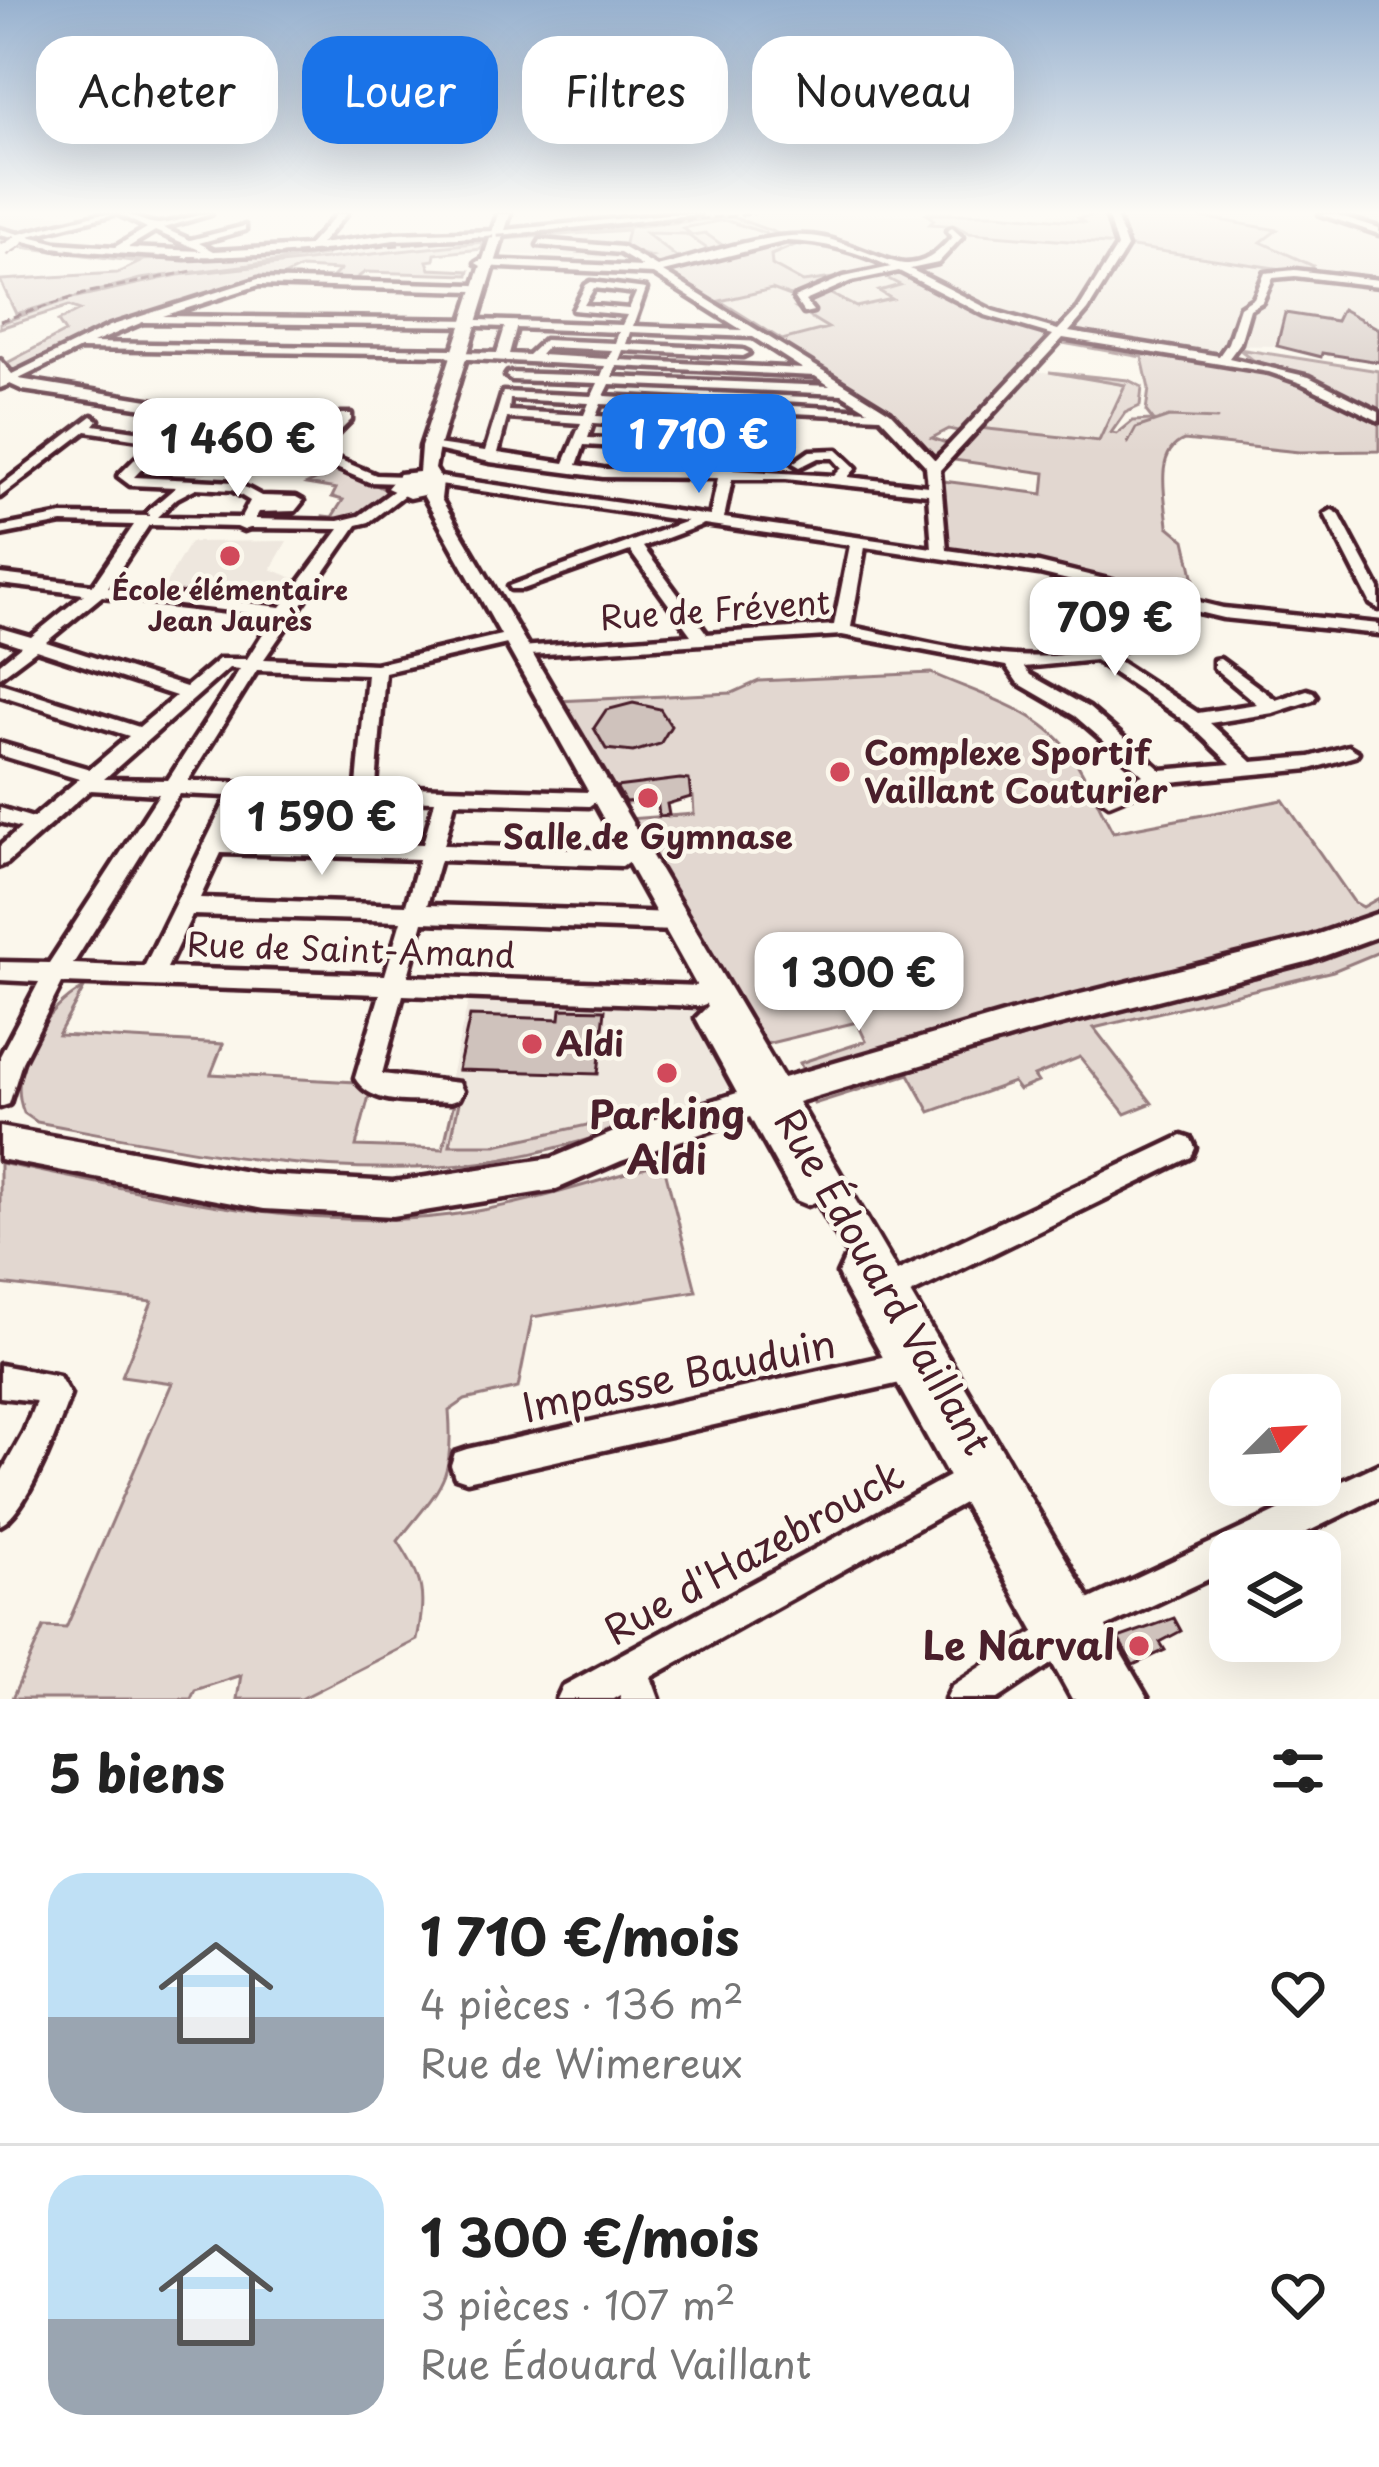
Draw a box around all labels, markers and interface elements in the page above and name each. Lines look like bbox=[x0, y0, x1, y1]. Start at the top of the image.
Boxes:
chip: Acheter bbox=[36, 36, 278, 144]
chip: Louer bbox=[302, 36, 498, 144]
chip: Filtres bbox=[522, 36, 728, 144]
chip: Nouveau bbox=[752, 36, 1014, 144]
pin: 1 710 € bbox=[588, 394, 810, 496]
pin: 1 460 € bbox=[127, 398, 349, 500]
text: 1 710 € bbox=[629, 403, 769, 462]
text: 1 460 € bbox=[160, 407, 316, 466]
marker: École élémentaire Jean Jaurès bbox=[217, 543, 243, 569]
place label: École élémentaire Jean Jaurès bbox=[112, 568, 348, 640]
street label: Rue de Frévent bbox=[598, 575, 831, 641]
pin: 709 € bbox=[1031, 577, 1199, 679]
text: 709 € bbox=[1057, 586, 1173, 645]
place label: Complexe Sportif Vaillant Couturier bbox=[864, 726, 1168, 814]
marker: Complexe Sportif Vaillant Couturier bbox=[827, 759, 853, 785]
pin: 1 590 € bbox=[211, 776, 433, 878]
text: 1 590 € bbox=[247, 785, 397, 844]
marker: Salle de Gymnase bbox=[635, 785, 661, 811]
place label: Salle de Gymnase bbox=[503, 810, 793, 860]
street label: Rue de Saint-Amand bbox=[186, 917, 516, 979]
pin: 1 300 € bbox=[748, 932, 970, 1034]
text: 1 300 € bbox=[782, 941, 936, 1000]
place label: Aldi bbox=[556, 1017, 624, 1067]
marker: Aldi bbox=[519, 1031, 545, 1057]
marker: Parking Aldi bbox=[654, 1060, 680, 1086]
place label: Parking Aldi bbox=[589, 1083, 745, 1187]
street label: Rue Édouard Vaillant bbox=[762, 1096, 1009, 1465]
street label: Impasse Bauduin bbox=[517, 1312, 840, 1436]
north arrow bbox=[1209, 1374, 1341, 1506]
map controls bbox=[1209, 1374, 1341, 1662]
street label: Rue d'Hazebrouck bbox=[592, 1444, 913, 1658]
button: layers bbox=[1209, 1530, 1341, 1662]
place label: Le Narval bbox=[923, 1614, 1115, 1673]
marker: Le Narval bbox=[1126, 1633, 1152, 1659]
text: 5 biens bbox=[48, 1733, 225, 1810]
icon: filters bbox=[1265, 1738, 1331, 1804]
text: 1 710 €/mois bbox=[420, 1896, 740, 1973]
icon: home bbox=[144, 1921, 288, 2065]
icon: heart bbox=[1265, 1960, 1331, 2026]
text: 4 pièces · 136 m² bbox=[420, 1973, 744, 2032]
text: Rue de Wimereux bbox=[420, 2032, 742, 2091]
text: 1 300 €/mois bbox=[420, 2197, 759, 2274]
icon: home bbox=[144, 2223, 288, 2367]
icon: heart bbox=[1265, 2262, 1331, 2328]
text: 3 pièces · 107 m² bbox=[420, 2274, 736, 2333]
text: Rue Édouard Vaillant bbox=[420, 2333, 812, 2392]

